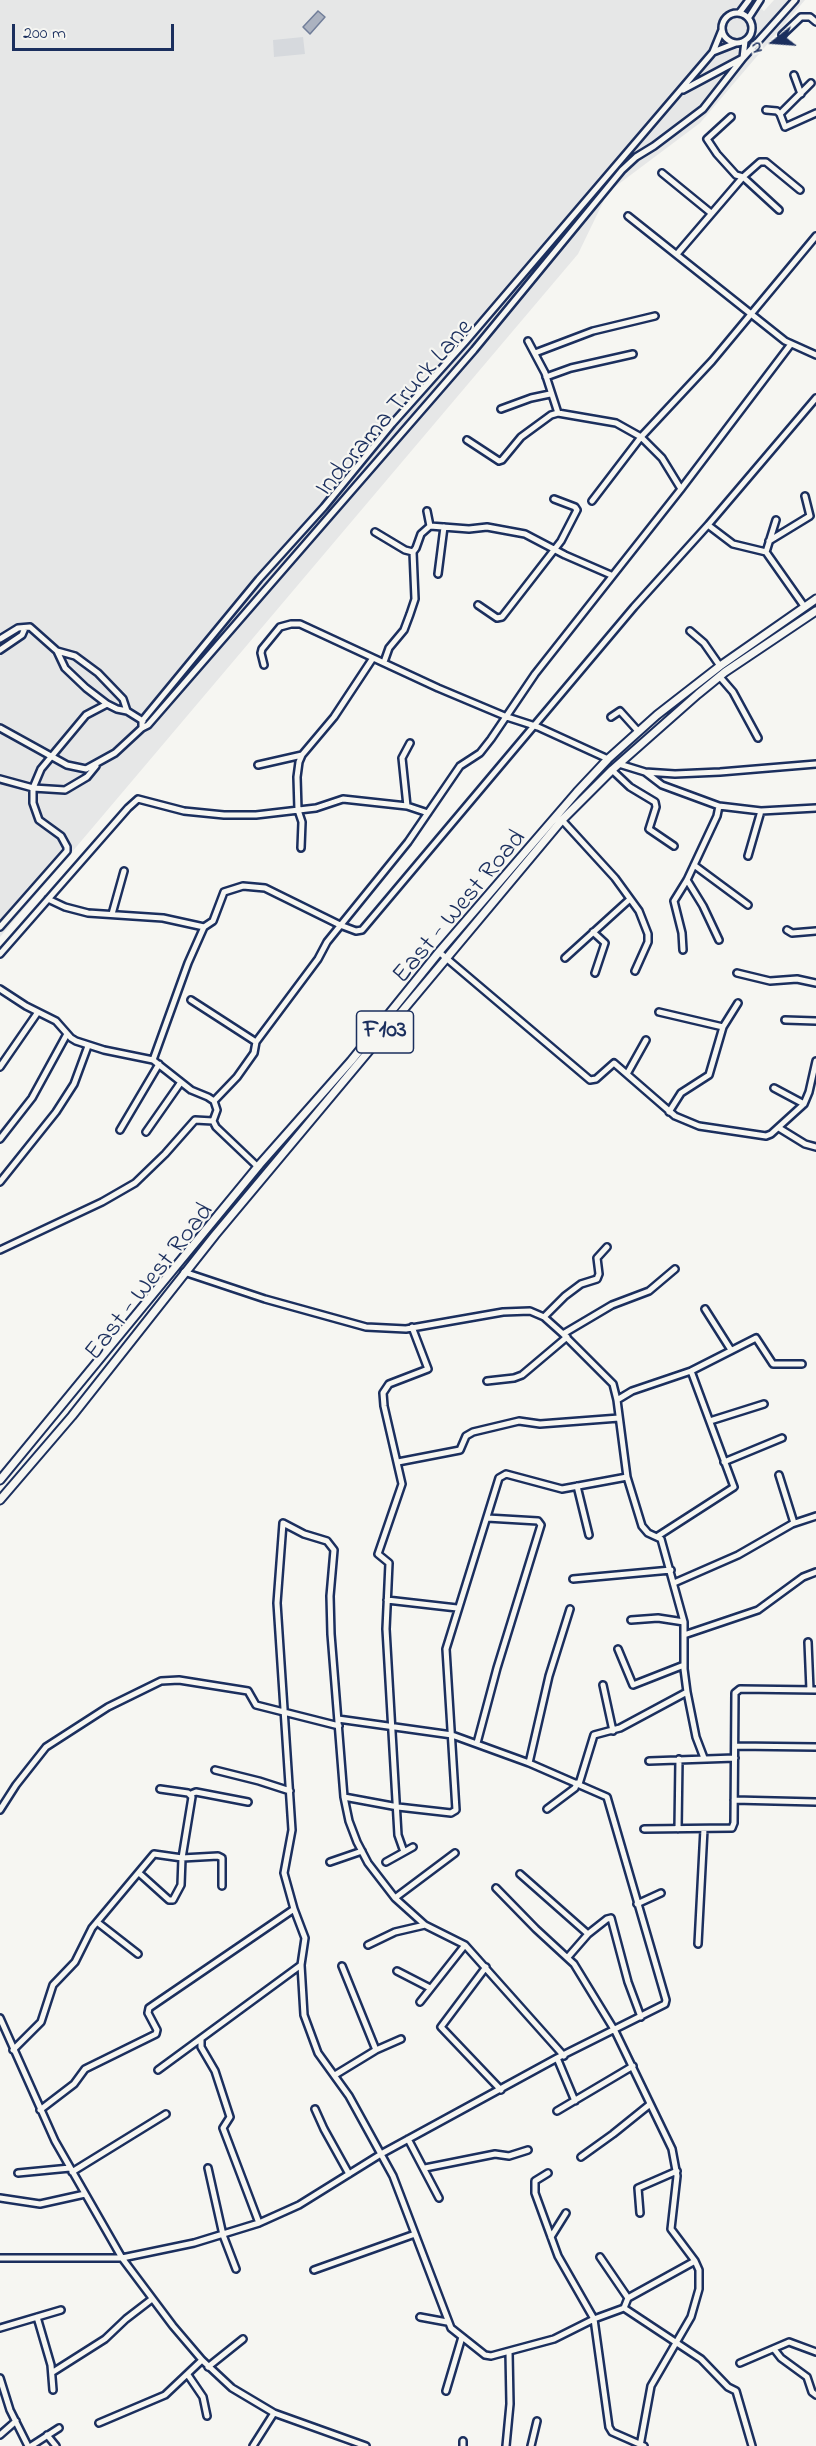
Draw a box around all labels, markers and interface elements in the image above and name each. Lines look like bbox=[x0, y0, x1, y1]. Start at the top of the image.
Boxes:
scale bar bbox=[15, 12, 177, 50]
north arrow bbox=[744, 12, 804, 72]
text: 200 m bbox=[23, 21, 66, 47]
text: N bbox=[744, 39, 770, 56]
street label: Indorama Truck Lane bbox=[310, 314, 482, 504]
street label: East - West Road bbox=[388, 825, 534, 991]
road number: F103 bbox=[356, 1011, 414, 1053]
street label: East - West Road bbox=[80, 1198, 222, 1368]

